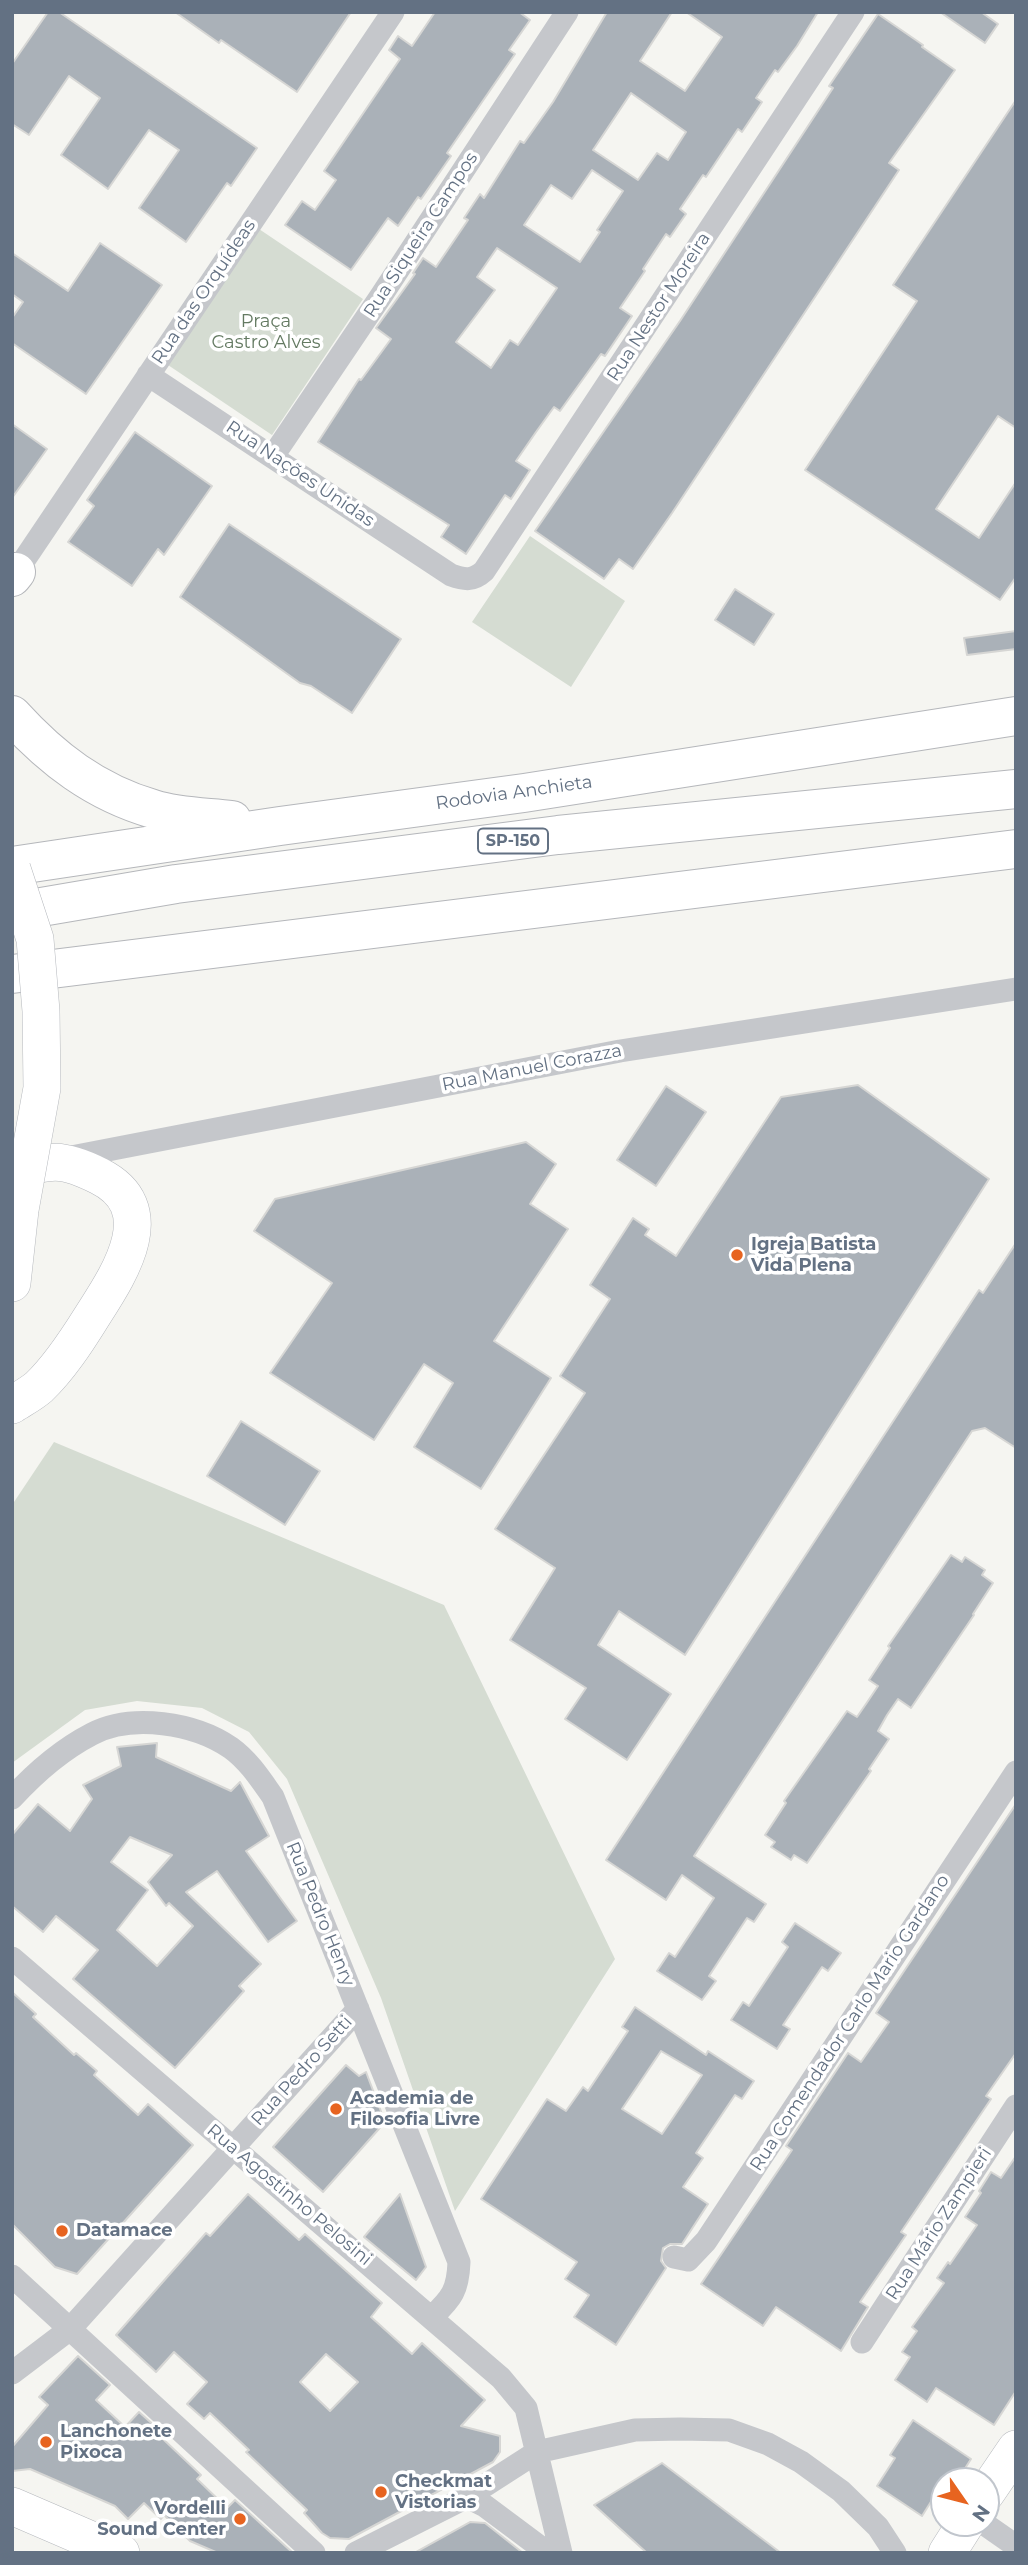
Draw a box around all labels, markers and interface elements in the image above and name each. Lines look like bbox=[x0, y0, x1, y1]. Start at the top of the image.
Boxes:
street label: Rua Siqueira Campos bbox=[359, 148, 483, 322]
street label: Rua das Orquídeas bbox=[147, 215, 261, 369]
street label: Rua Nestor Moreira bbox=[603, 228, 715, 386]
park label: Praça Castro Alves bbox=[211, 311, 321, 354]
street label: Rua Nações Unidas bbox=[222, 416, 378, 532]
street label: Rodovia Anchieta bbox=[434, 771, 594, 815]
road number: SP-150 bbox=[478, 828, 548, 854]
street label: Rua Manuel Corazza bbox=[440, 1040, 624, 1096]
place label: Igreja Batista Vida Plena bbox=[751, 1234, 876, 1276]
marker: Igreja Batista Vida Plena bbox=[729, 1247, 745, 1263]
street label: Rua Pedro Henry bbox=[281, 1839, 359, 1989]
street label: Rua Comendador Carlo Mario Gardano bbox=[746, 1871, 954, 2175]
street label: Rua Pedro Setti bbox=[247, 2012, 357, 2130]
place label: Academia de Filosofia Livre bbox=[350, 2088, 480, 2130]
marker: Academia de Filosofia Livre bbox=[328, 2101, 344, 2117]
street label: Rua Agostinho Pelosini bbox=[202, 2120, 376, 2270]
street label: Rua Mário Zampieri bbox=[882, 2144, 996, 2304]
place label: Datamace bbox=[76, 2220, 173, 2242]
marker: Datamace bbox=[54, 2223, 70, 2239]
place label: Lanchonete Pixoca bbox=[60, 2421, 172, 2464]
marker: Lanchonete Pixoca bbox=[38, 2434, 54, 2450]
north arrow bbox=[930, 2467, 1000, 2537]
place label: Checkmat Vistorias bbox=[395, 2471, 492, 2514]
marker: Checkmat Vistorias bbox=[373, 2484, 389, 2500]
place label: Vordelli Sound Center bbox=[97, 2498, 226, 2540]
text: N bbox=[967, 2500, 995, 2526]
marker: Vordelli Sound Center bbox=[232, 2511, 248, 2527]

